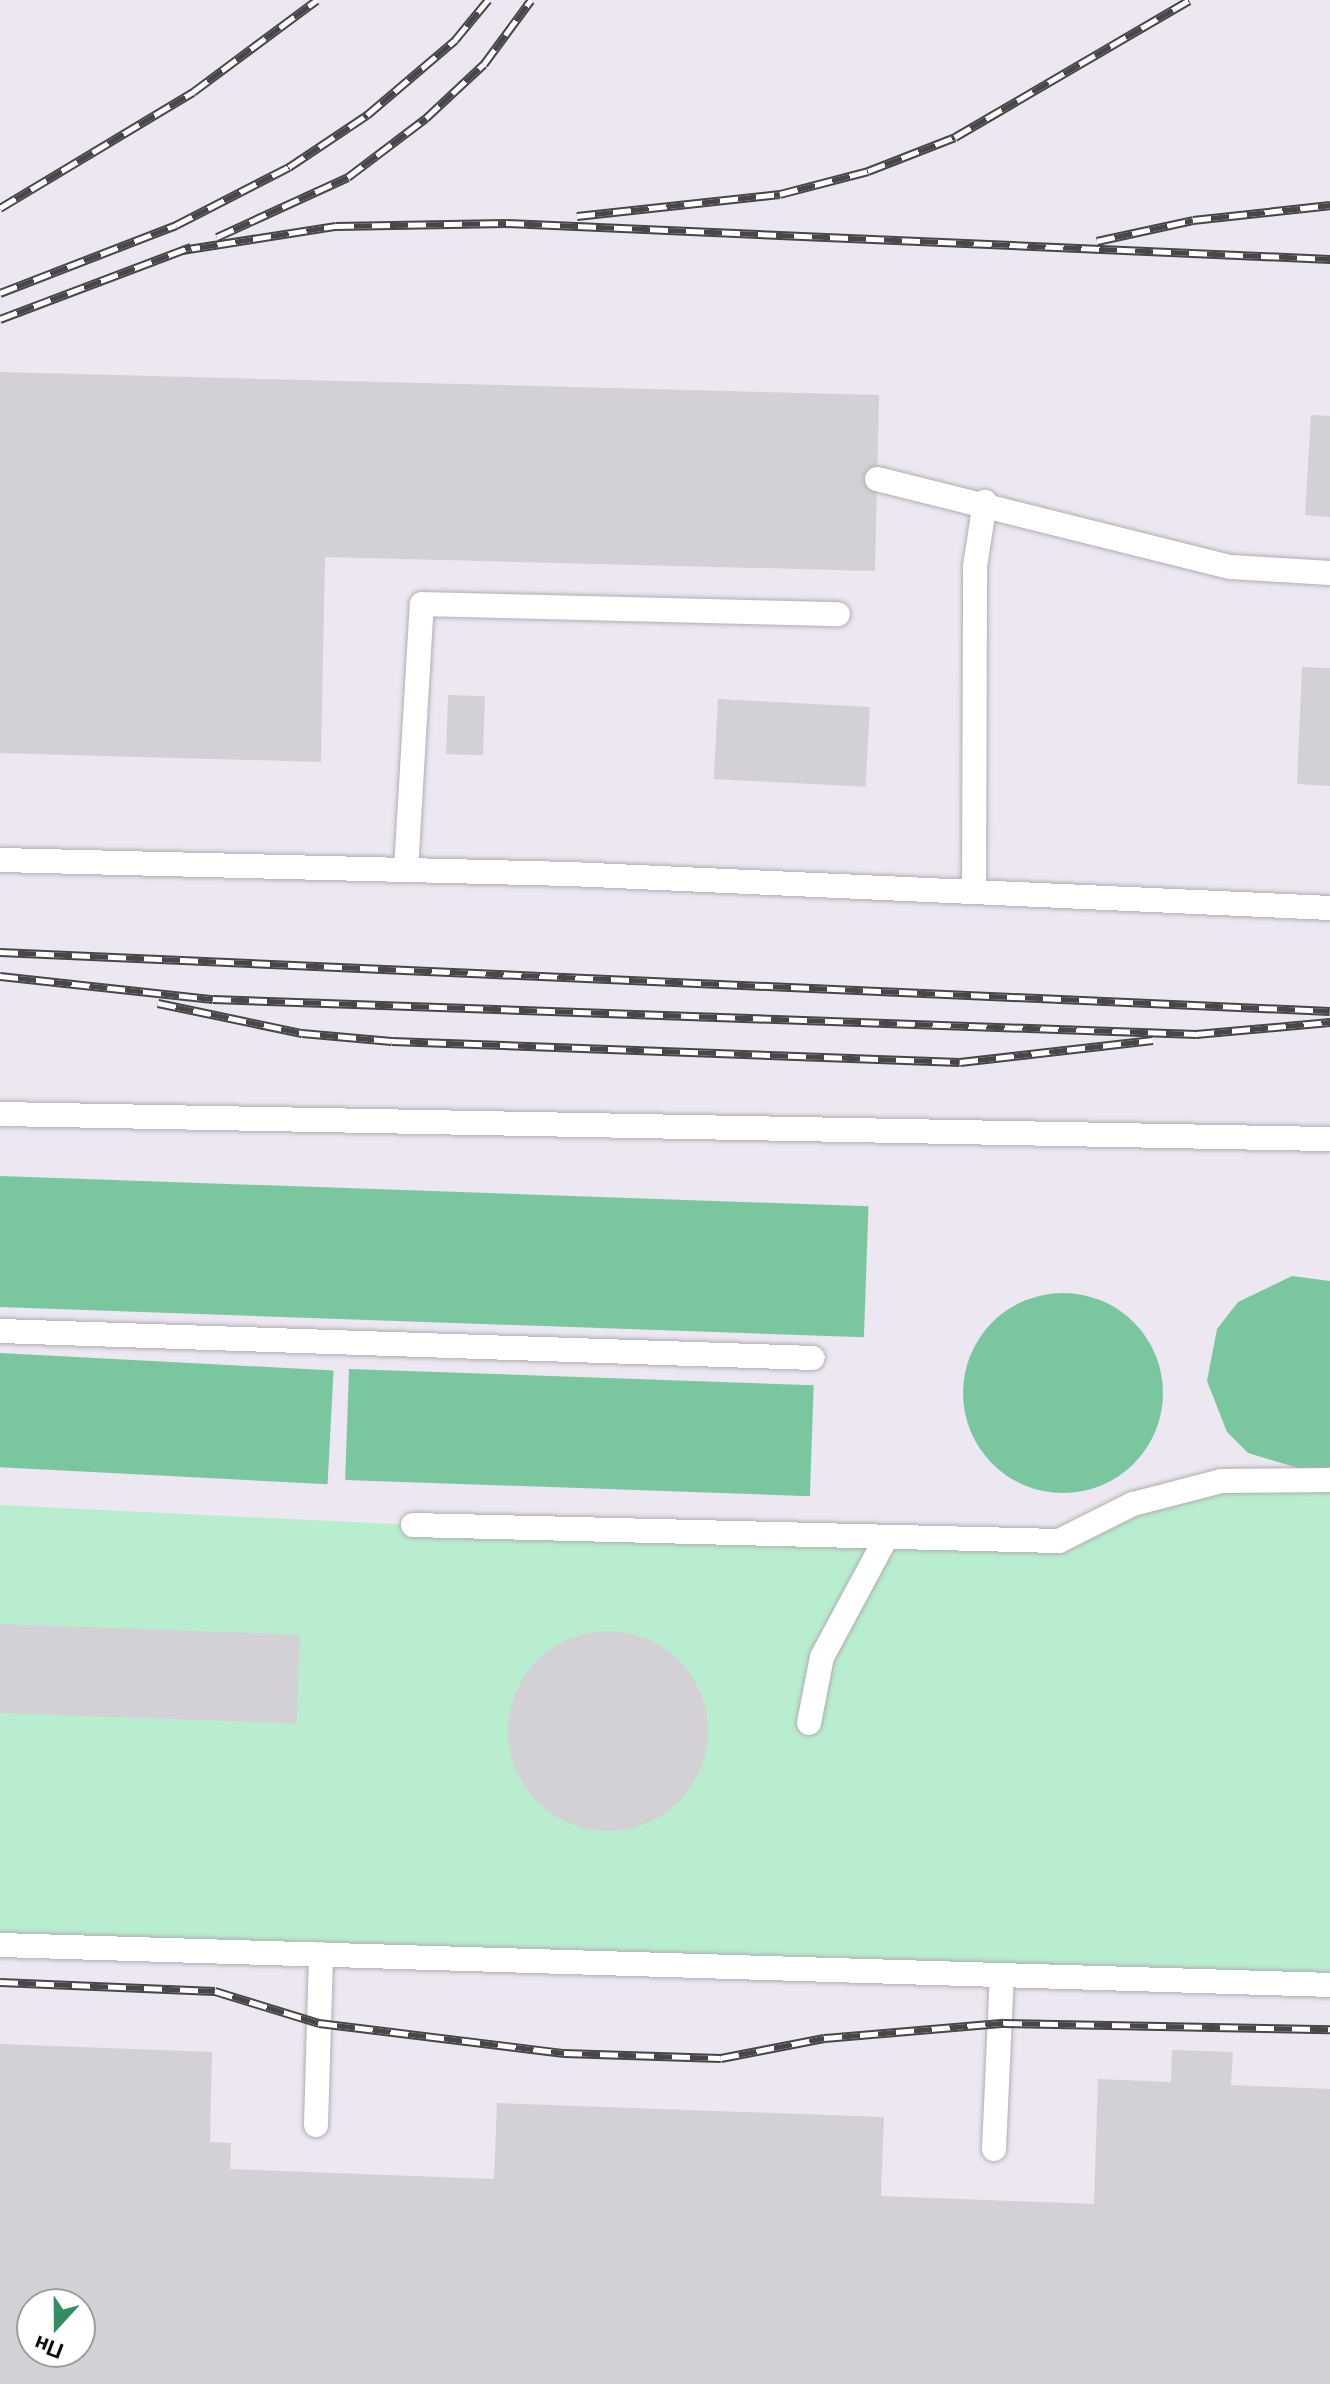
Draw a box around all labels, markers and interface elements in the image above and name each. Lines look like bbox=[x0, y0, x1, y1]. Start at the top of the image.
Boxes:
north arrow bbox=[16, 2288, 96, 2368]
text: Пн bbox=[30, 2331, 66, 2366]

